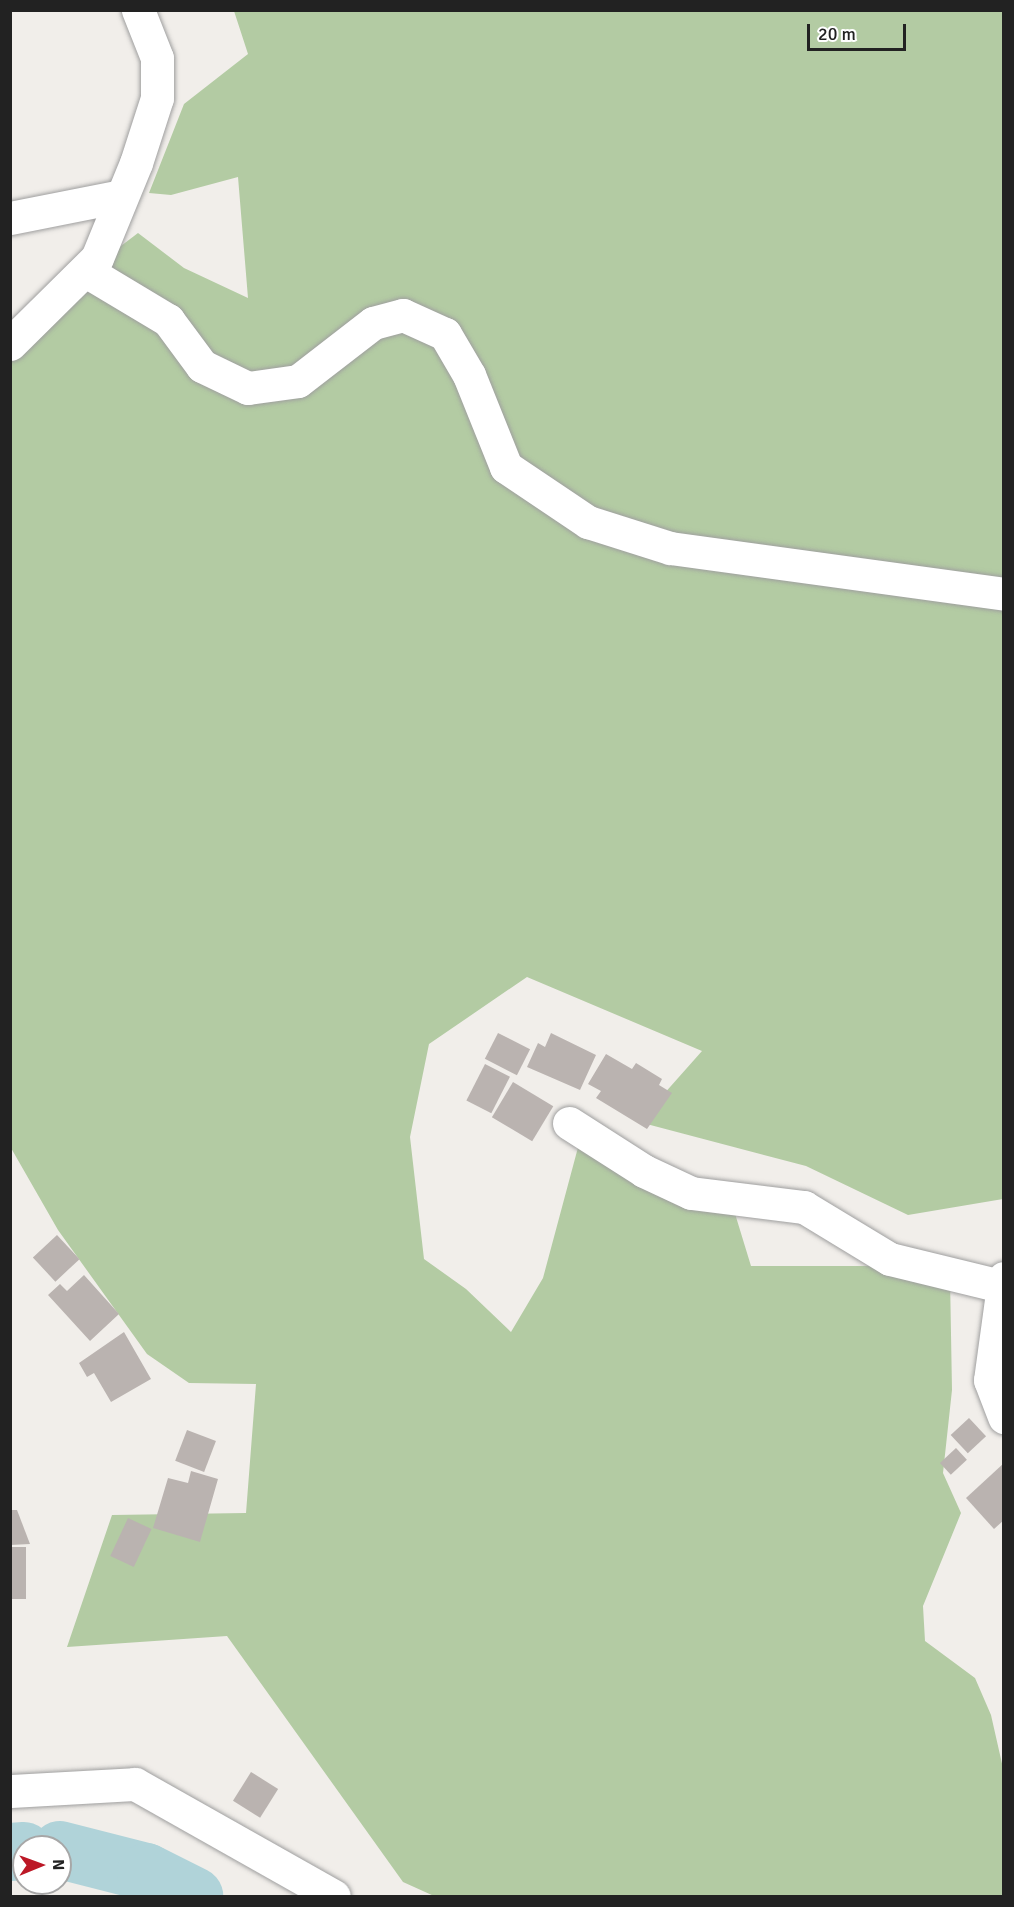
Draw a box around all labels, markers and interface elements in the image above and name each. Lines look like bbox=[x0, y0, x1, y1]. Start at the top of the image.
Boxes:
scale bar bbox=[810, 12, 909, 50]
text: 20 m bbox=[818, 23, 856, 45]
north arrow bbox=[12, 1835, 72, 1895]
text: N bbox=[48, 1859, 68, 1870]

